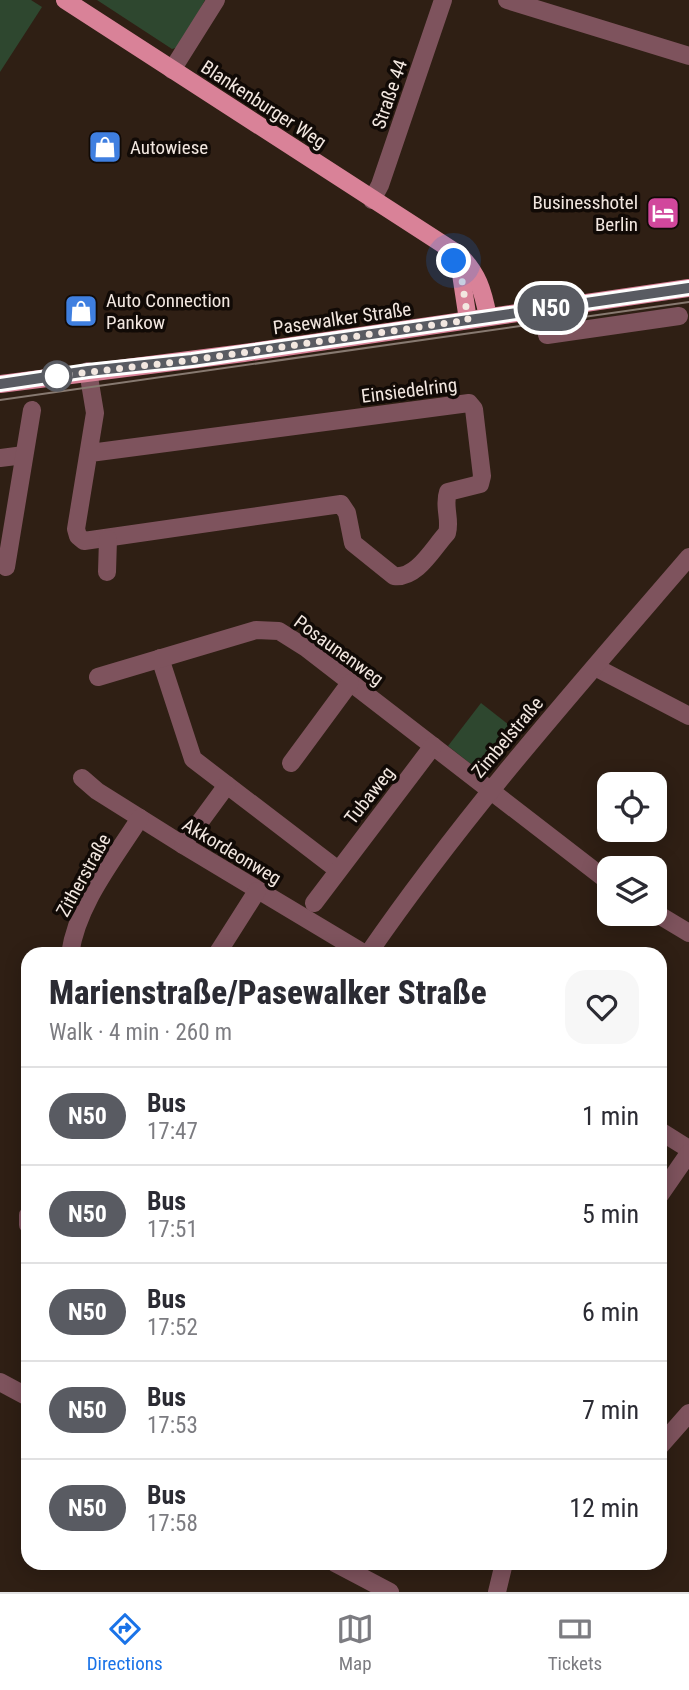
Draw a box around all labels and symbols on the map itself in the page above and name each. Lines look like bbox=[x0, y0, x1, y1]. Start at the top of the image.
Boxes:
street label: Blankenburger Weg bbox=[197, 55, 331, 153]
street label: Straße 44 bbox=[367, 56, 412, 132]
shop icon: Autowiese bbox=[86, 128, 124, 166]
place label: Autowiese bbox=[130, 136, 208, 159]
place label: Businesshotel Berlin bbox=[532, 191, 638, 236]
hotel icon: Businesshotel Berlin bbox=[644, 194, 682, 232]
your location bbox=[436, 243, 471, 278]
line badge: N50 bbox=[511, 285, 591, 331]
place label: Auto Connection Pankow bbox=[106, 289, 231, 334]
shop icon: Auto Connection Pankow bbox=[62, 292, 100, 330]
street label: Pasewalker Straße bbox=[272, 297, 413, 340]
unlabelled marker bbox=[42, 361, 72, 391]
street label: Einsiedelring bbox=[360, 373, 458, 408]
street label: Posaunenweg bbox=[290, 610, 388, 691]
street label: Zimbelstraße bbox=[467, 692, 548, 783]
street label: Tubaweg bbox=[340, 762, 399, 829]
street label: Akkordeonweg bbox=[178, 813, 285, 890]
street label: Zitherstraße bbox=[51, 830, 116, 921]

